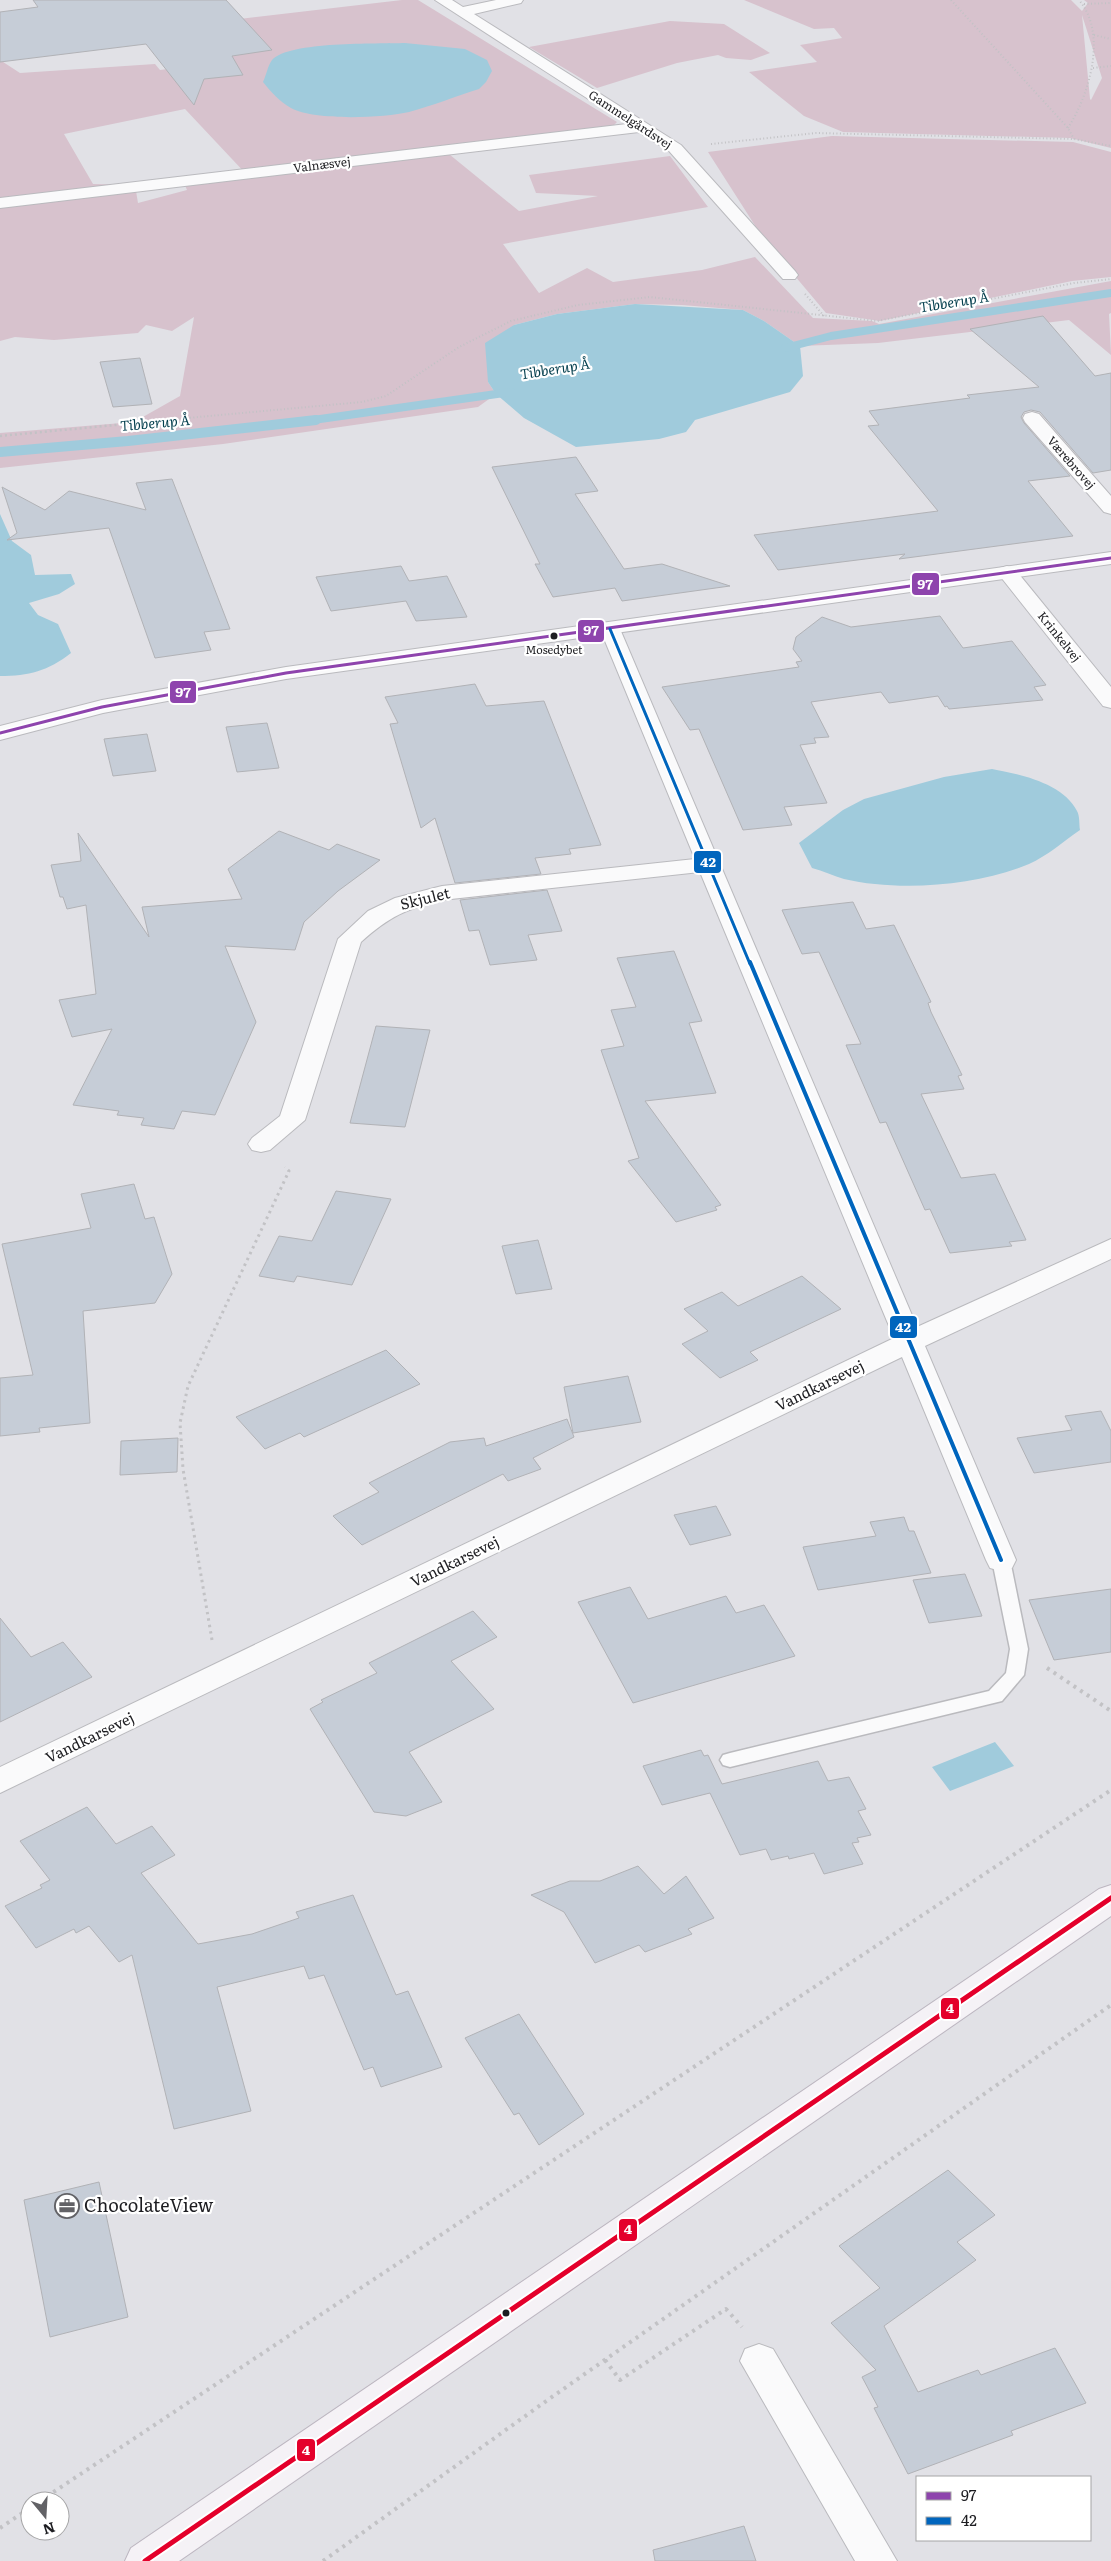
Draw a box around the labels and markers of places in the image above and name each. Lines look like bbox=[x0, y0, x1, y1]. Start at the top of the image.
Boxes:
marker: Mosedybet bbox=[549, 631, 559, 641]
place label: Mosedybet bbox=[526, 641, 583, 657]
place label: ChocolateView bbox=[84, 2191, 214, 2218]
office icon: ChocolateView bbox=[54, 2193, 80, 2219]
unlabelled marker bbox=[501, 2308, 511, 2318]

